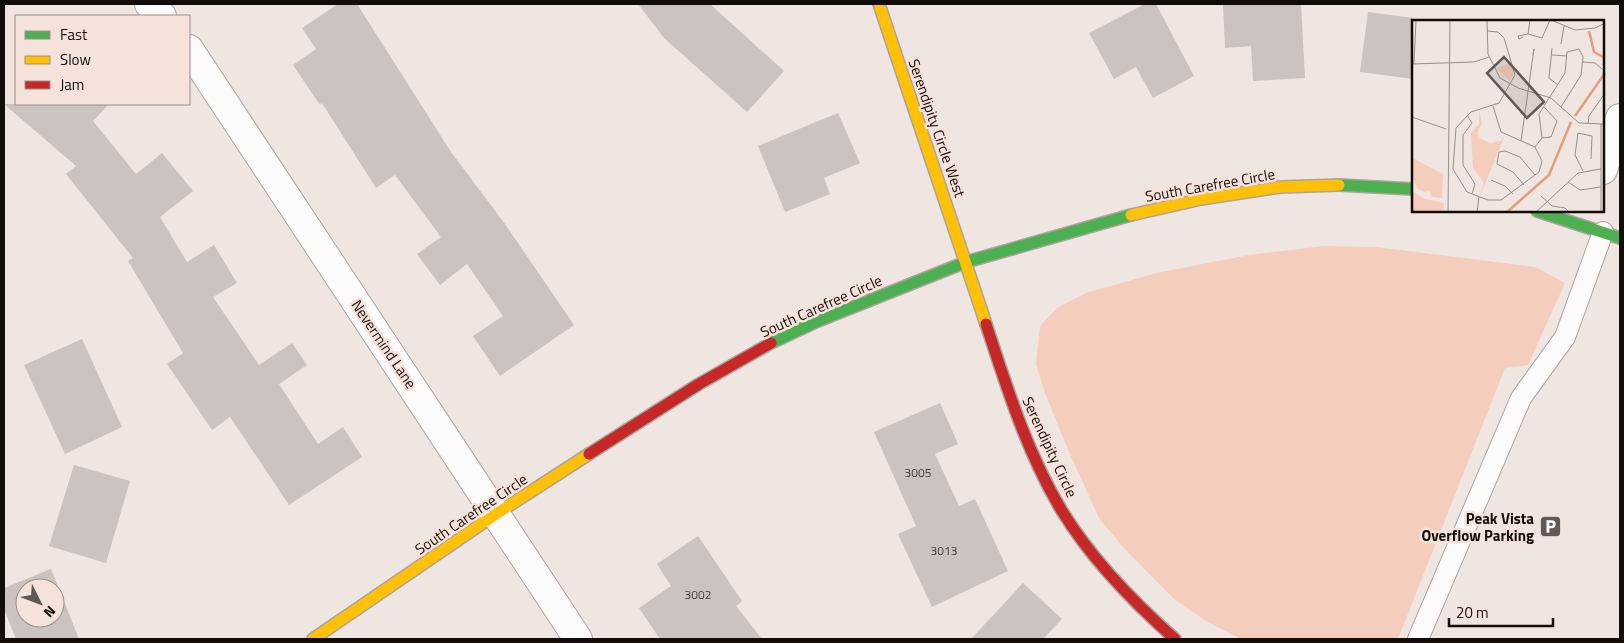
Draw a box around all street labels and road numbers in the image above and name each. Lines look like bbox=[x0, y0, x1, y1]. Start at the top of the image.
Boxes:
street label: Serendipity Circle West bbox=[903, 56, 972, 201]
street label: South Carefree Circle bbox=[1143, 162, 1277, 208]
street label: South Carefree Circle bbox=[756, 269, 886, 343]
street label: Nevermind Lane bbox=[346, 295, 422, 393]
street label: Serendipity Circle bbox=[1017, 393, 1083, 501]
street label: South Carefree Circle bbox=[410, 468, 532, 560]

